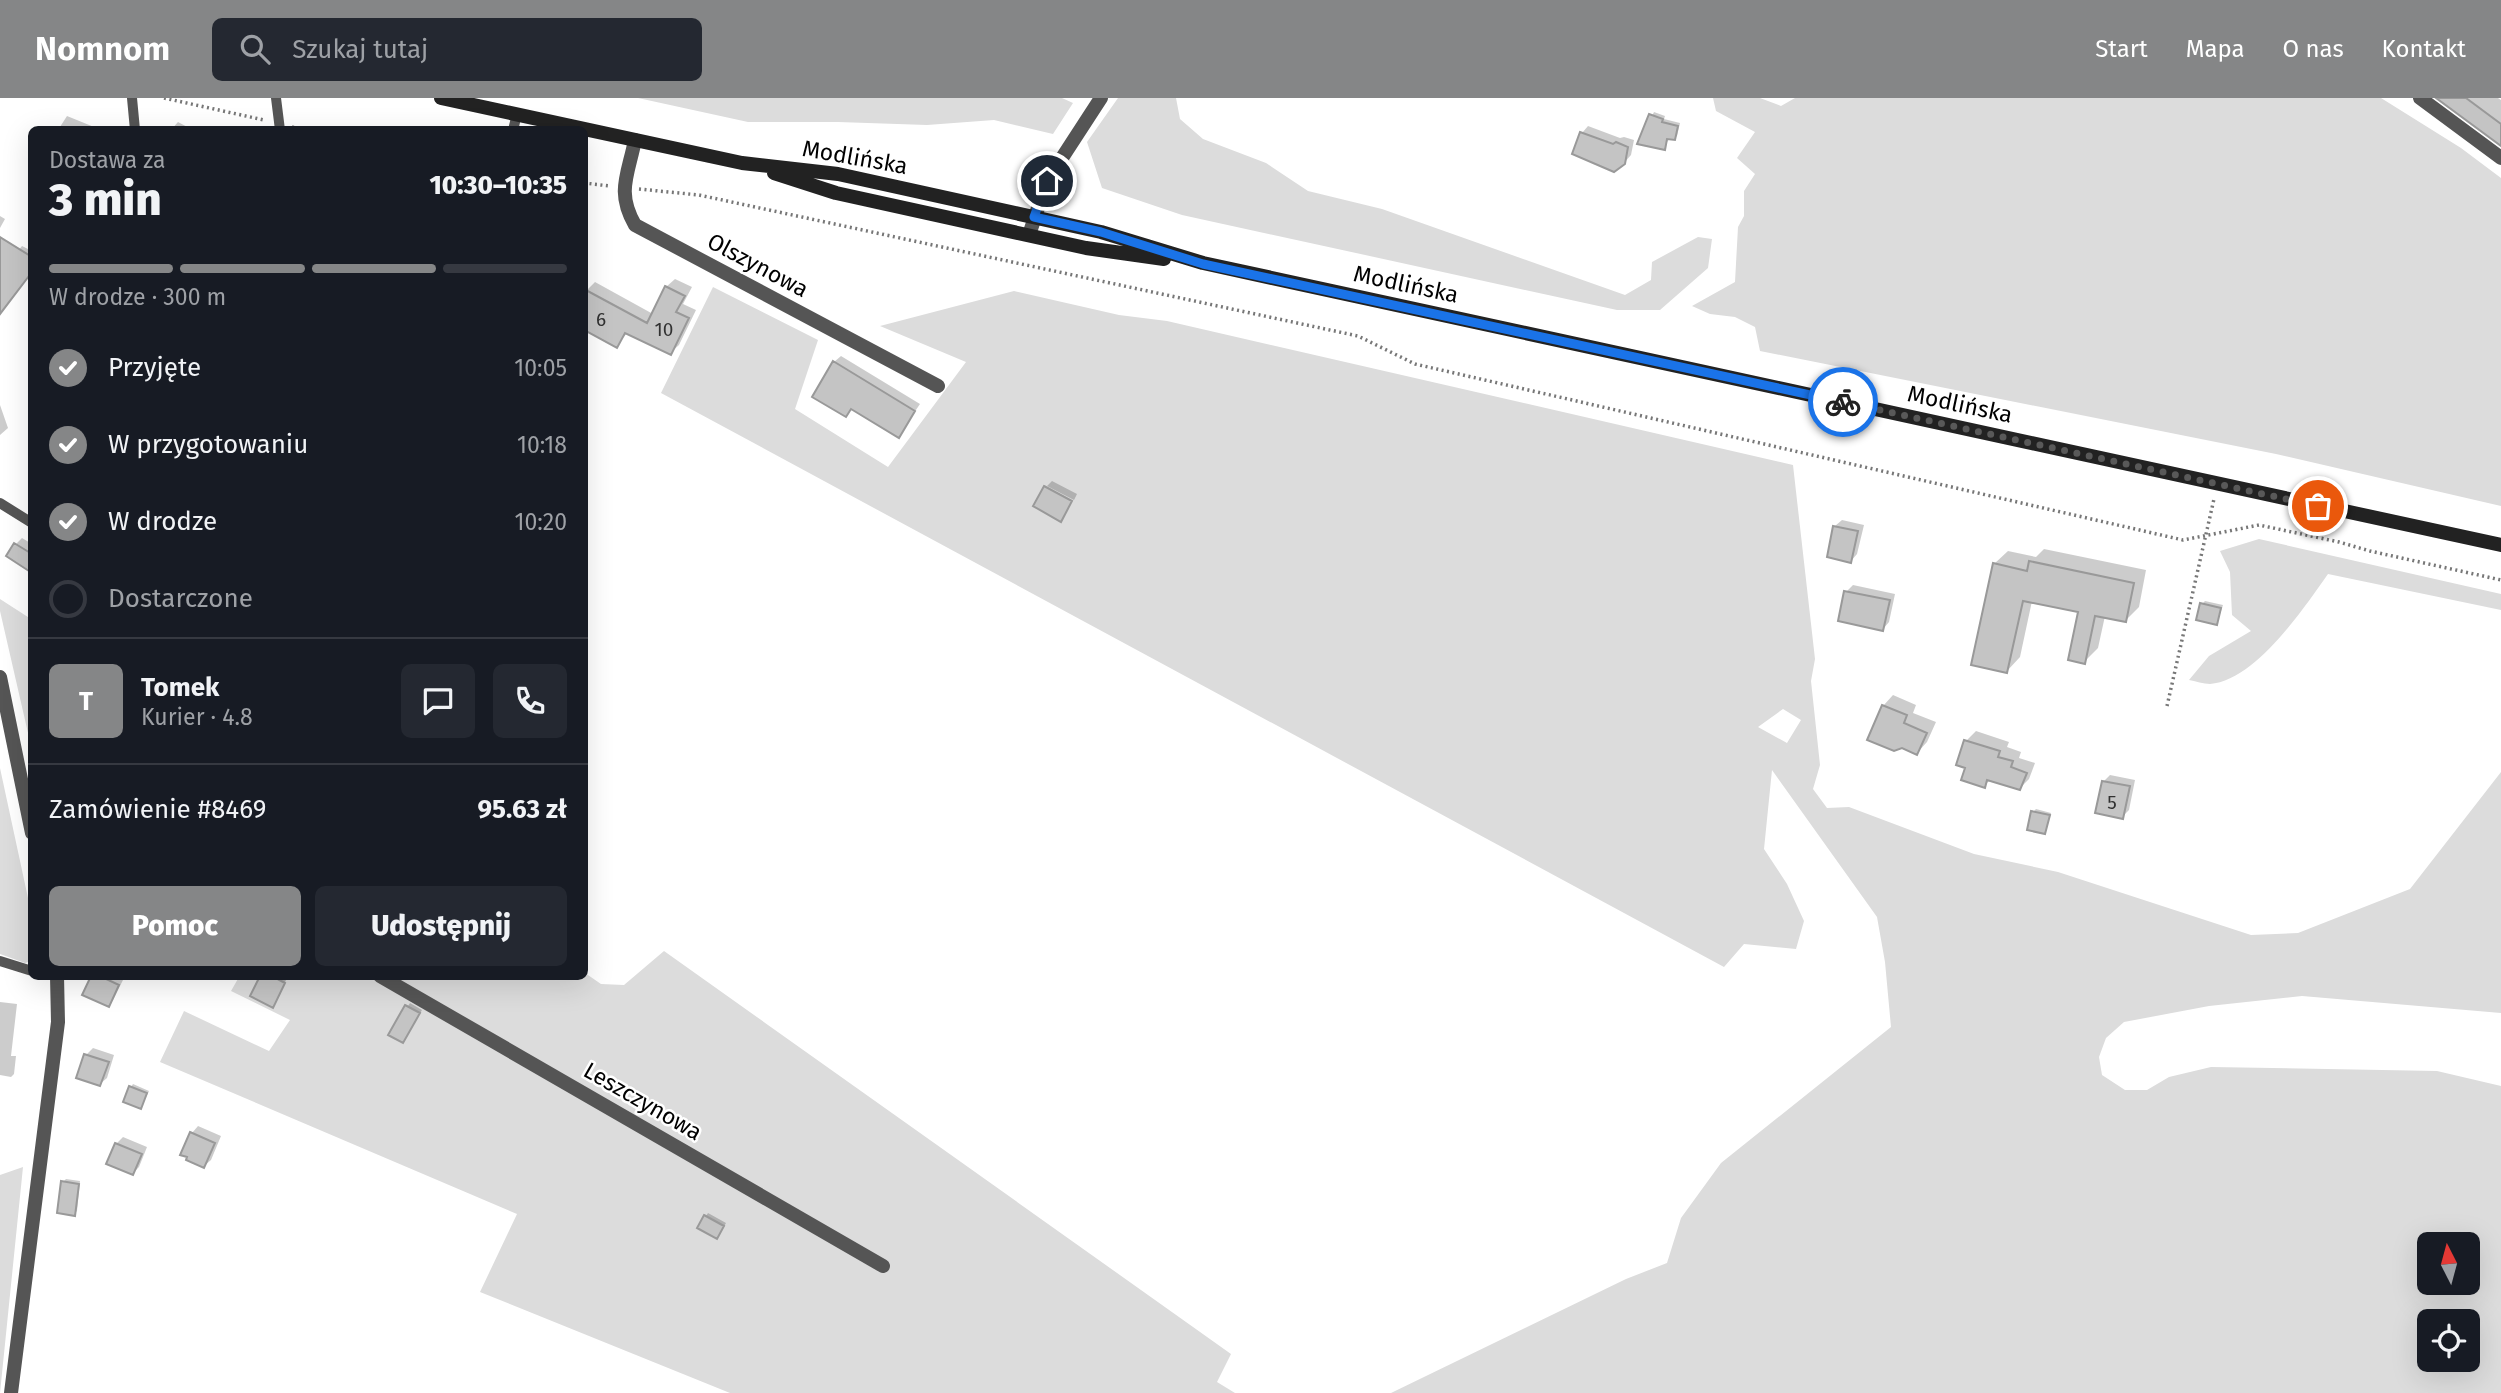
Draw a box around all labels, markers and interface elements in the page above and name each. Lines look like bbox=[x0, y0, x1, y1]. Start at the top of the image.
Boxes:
search box bbox=[212, 18, 702, 81]
text: Nomnom bbox=[35, 29, 170, 69]
icon: search bbox=[236, 30, 274, 68]
text: Szukaj tutaj bbox=[292, 34, 428, 65]
text: Start bbox=[2095, 35, 2148, 63]
text: Mapa bbox=[2186, 35, 2245, 63]
text: O nas bbox=[2283, 35, 2344, 63]
text: Kontakt bbox=[2382, 35, 2466, 63]
street label: Modlińska bbox=[800, 134, 910, 180]
text: Dostawa za bbox=[49, 146, 166, 174]
pin bbox=[1017, 151, 1077, 211]
icon: home bbox=[1028, 162, 1066, 200]
text: 10:30–10:35 bbox=[429, 170, 567, 201]
text: 3 min bbox=[49, 172, 162, 227]
street label: Olszynowa bbox=[703, 227, 813, 303]
street label: Modlińska bbox=[1351, 259, 1461, 309]
text: W drodze · 300 m bbox=[49, 283, 226, 311]
house number: 6 bbox=[596, 308, 606, 331]
house number: 10 bbox=[655, 318, 673, 341]
icon: check bbox=[49, 349, 87, 387]
text: Przyjęte bbox=[108, 352, 201, 383]
text: 10:05 bbox=[514, 354, 567, 382]
courier bbox=[1808, 367, 1878, 437]
street label: Modlińska bbox=[1905, 379, 2015, 429]
icon: bike bbox=[1824, 383, 1862, 421]
icon: check bbox=[49, 426, 87, 464]
text: W przygotowaniu bbox=[108, 429, 308, 460]
text: 10:18 bbox=[517, 431, 567, 459]
pin bbox=[2288, 476, 2348, 536]
icon: bag bbox=[2299, 487, 2337, 525]
icon: check bbox=[49, 503, 87, 541]
text: W drodze bbox=[108, 506, 217, 537]
text: 10:20 bbox=[514, 508, 567, 536]
text: Dostarczone bbox=[108, 583, 253, 614]
button: chat bbox=[401, 664, 475, 738]
button: phone bbox=[493, 664, 567, 738]
text: Tomek bbox=[141, 672, 219, 703]
text: T bbox=[79, 686, 93, 717]
text: Kurier · 4.8 bbox=[141, 703, 253, 731]
house number: 5 bbox=[2107, 791, 2117, 814]
text: Zamówienie #8469 bbox=[49, 794, 266, 825]
text: 95.63 zł bbox=[478, 794, 567, 825]
button: Pomoc bbox=[49, 886, 301, 966]
button: Udostępnij bbox=[315, 886, 567, 966]
street label: Leszczynowa bbox=[579, 1056, 707, 1146]
north arrow bbox=[2417, 1232, 2480, 1295]
map controls bbox=[2417, 1232, 2480, 1372]
button: locate bbox=[2417, 1309, 2480, 1372]

